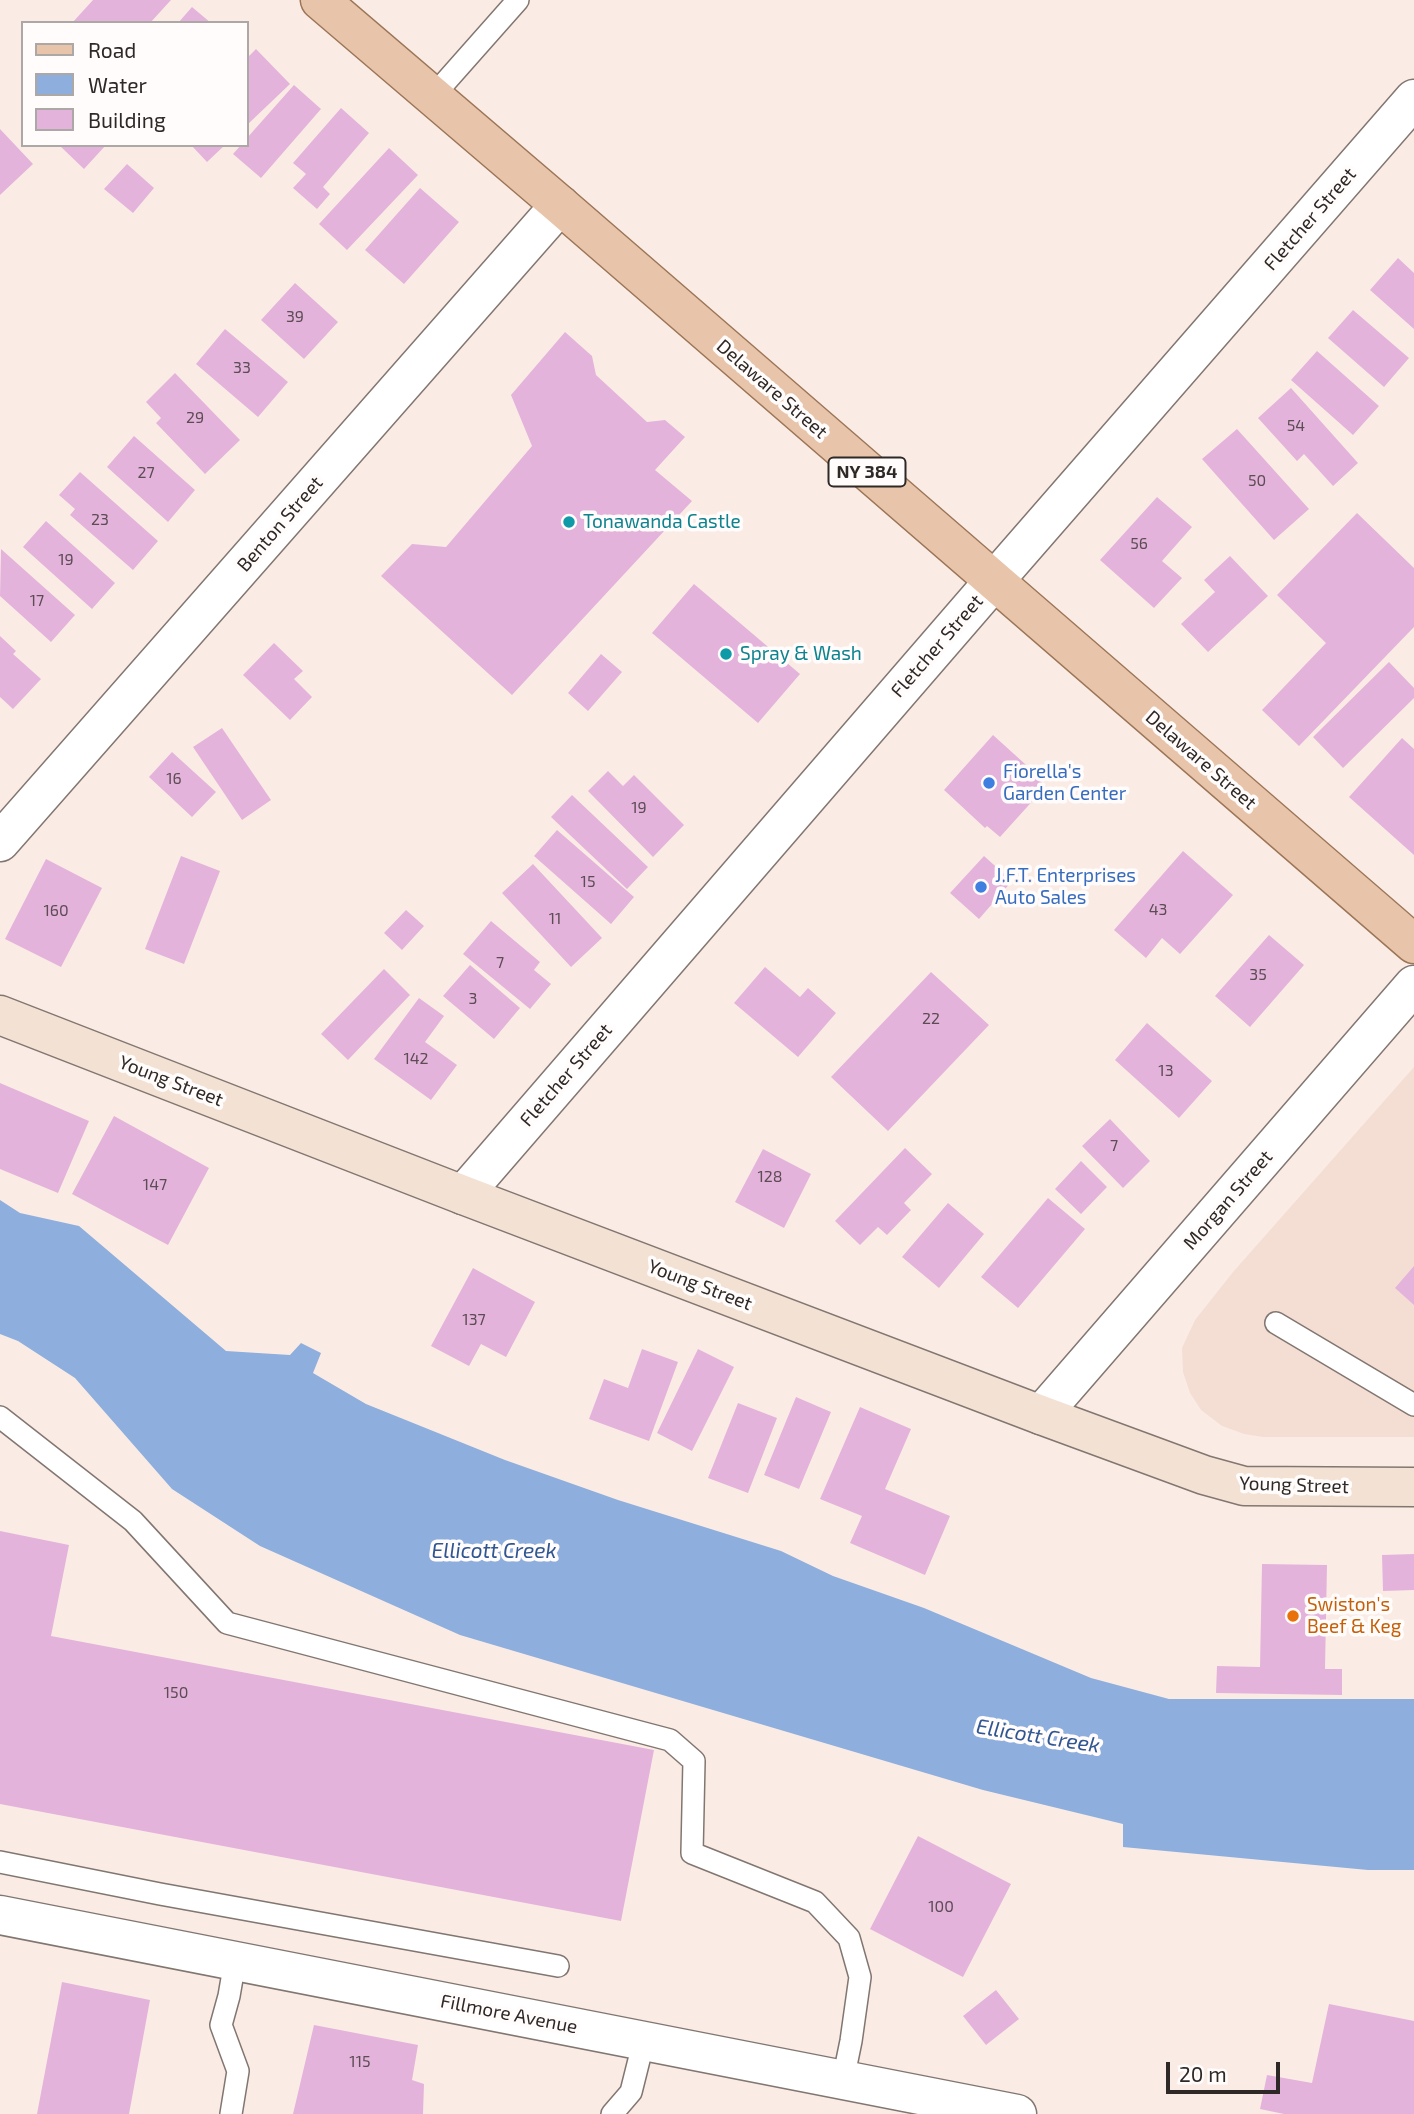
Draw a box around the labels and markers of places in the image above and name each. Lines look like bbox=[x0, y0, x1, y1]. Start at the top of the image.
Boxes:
place label: Tonawanda Castle bbox=[583, 511, 741, 533]
marker: Tonawanda Castle bbox=[561, 514, 577, 530]
place label: Spray & Wash bbox=[740, 643, 862, 665]
marker: Spray & Wash bbox=[718, 646, 734, 662]
place label: Fiorella's Garden Center bbox=[1003, 761, 1126, 805]
marker: Fiorella's Garden Center bbox=[981, 775, 997, 791]
place label: J.F.T. Enterprises Auto Sales bbox=[995, 865, 1136, 909]
marker: J.F.T. Enterprises Auto Sales bbox=[973, 879, 989, 895]
place label: Swiston's Beef & Keg bbox=[1307, 1594, 1401, 1638]
marker: Swiston's Beef & Keg bbox=[1285, 1608, 1301, 1624]

